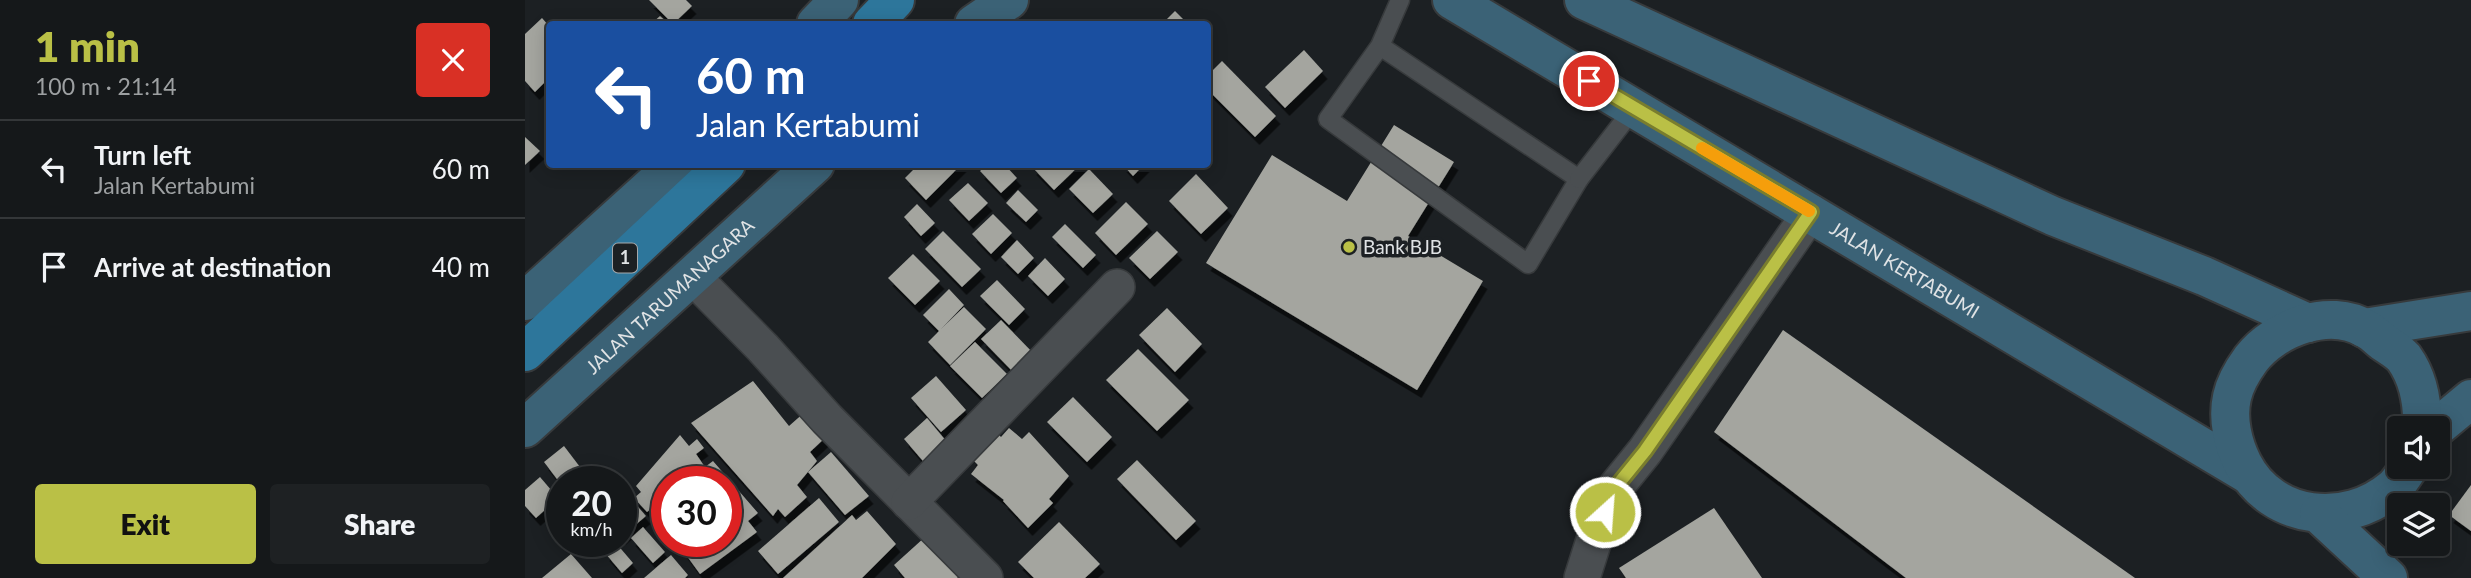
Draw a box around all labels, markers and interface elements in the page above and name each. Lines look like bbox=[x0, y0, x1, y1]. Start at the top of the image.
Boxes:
text: 1 min bbox=[35, 21, 140, 71]
button: close bbox=[416, 23, 490, 97]
text: 60 m bbox=[696, 46, 806, 104]
icon: left bbox=[581, 49, 672, 140]
pin bbox=[1559, 51, 1619, 111]
icon: arrive bbox=[1570, 62, 1608, 100]
text: 100 m · 21:14 bbox=[35, 72, 177, 100]
text: Jalan Kertabumi bbox=[696, 105, 920, 144]
text: Turn left bbox=[94, 139, 191, 171]
icon: left bbox=[35, 150, 73, 188]
text: 60 m bbox=[432, 153, 490, 185]
text: Jalan Kertabumi bbox=[94, 171, 255, 199]
street label: JALAN TARUMANAGARA bbox=[581, 213, 759, 378]
street label: JALAN KERTABUMI bbox=[1826, 216, 1984, 323]
place label: Bank BJB bbox=[1363, 235, 1442, 258]
marker: Bank BJB bbox=[1341, 239, 1357, 255]
road number: 1 bbox=[613, 244, 637, 272]
icon: arrive bbox=[35, 248, 73, 286]
text: Arrive at destination bbox=[94, 251, 331, 283]
text: 40 m bbox=[432, 251, 490, 283]
map controls bbox=[2387, 416, 2450, 556]
button: sound bbox=[2387, 416, 2450, 479]
speed limit sign: 30 bbox=[651, 466, 742, 557]
position arrow bbox=[1568, 475, 1642, 549]
text: 20 bbox=[571, 481, 612, 523]
button: Exit bbox=[35, 484, 256, 564]
button: Share bbox=[270, 484, 490, 564]
button: layers bbox=[2387, 493, 2450, 556]
text: km/h bbox=[570, 518, 613, 540]

